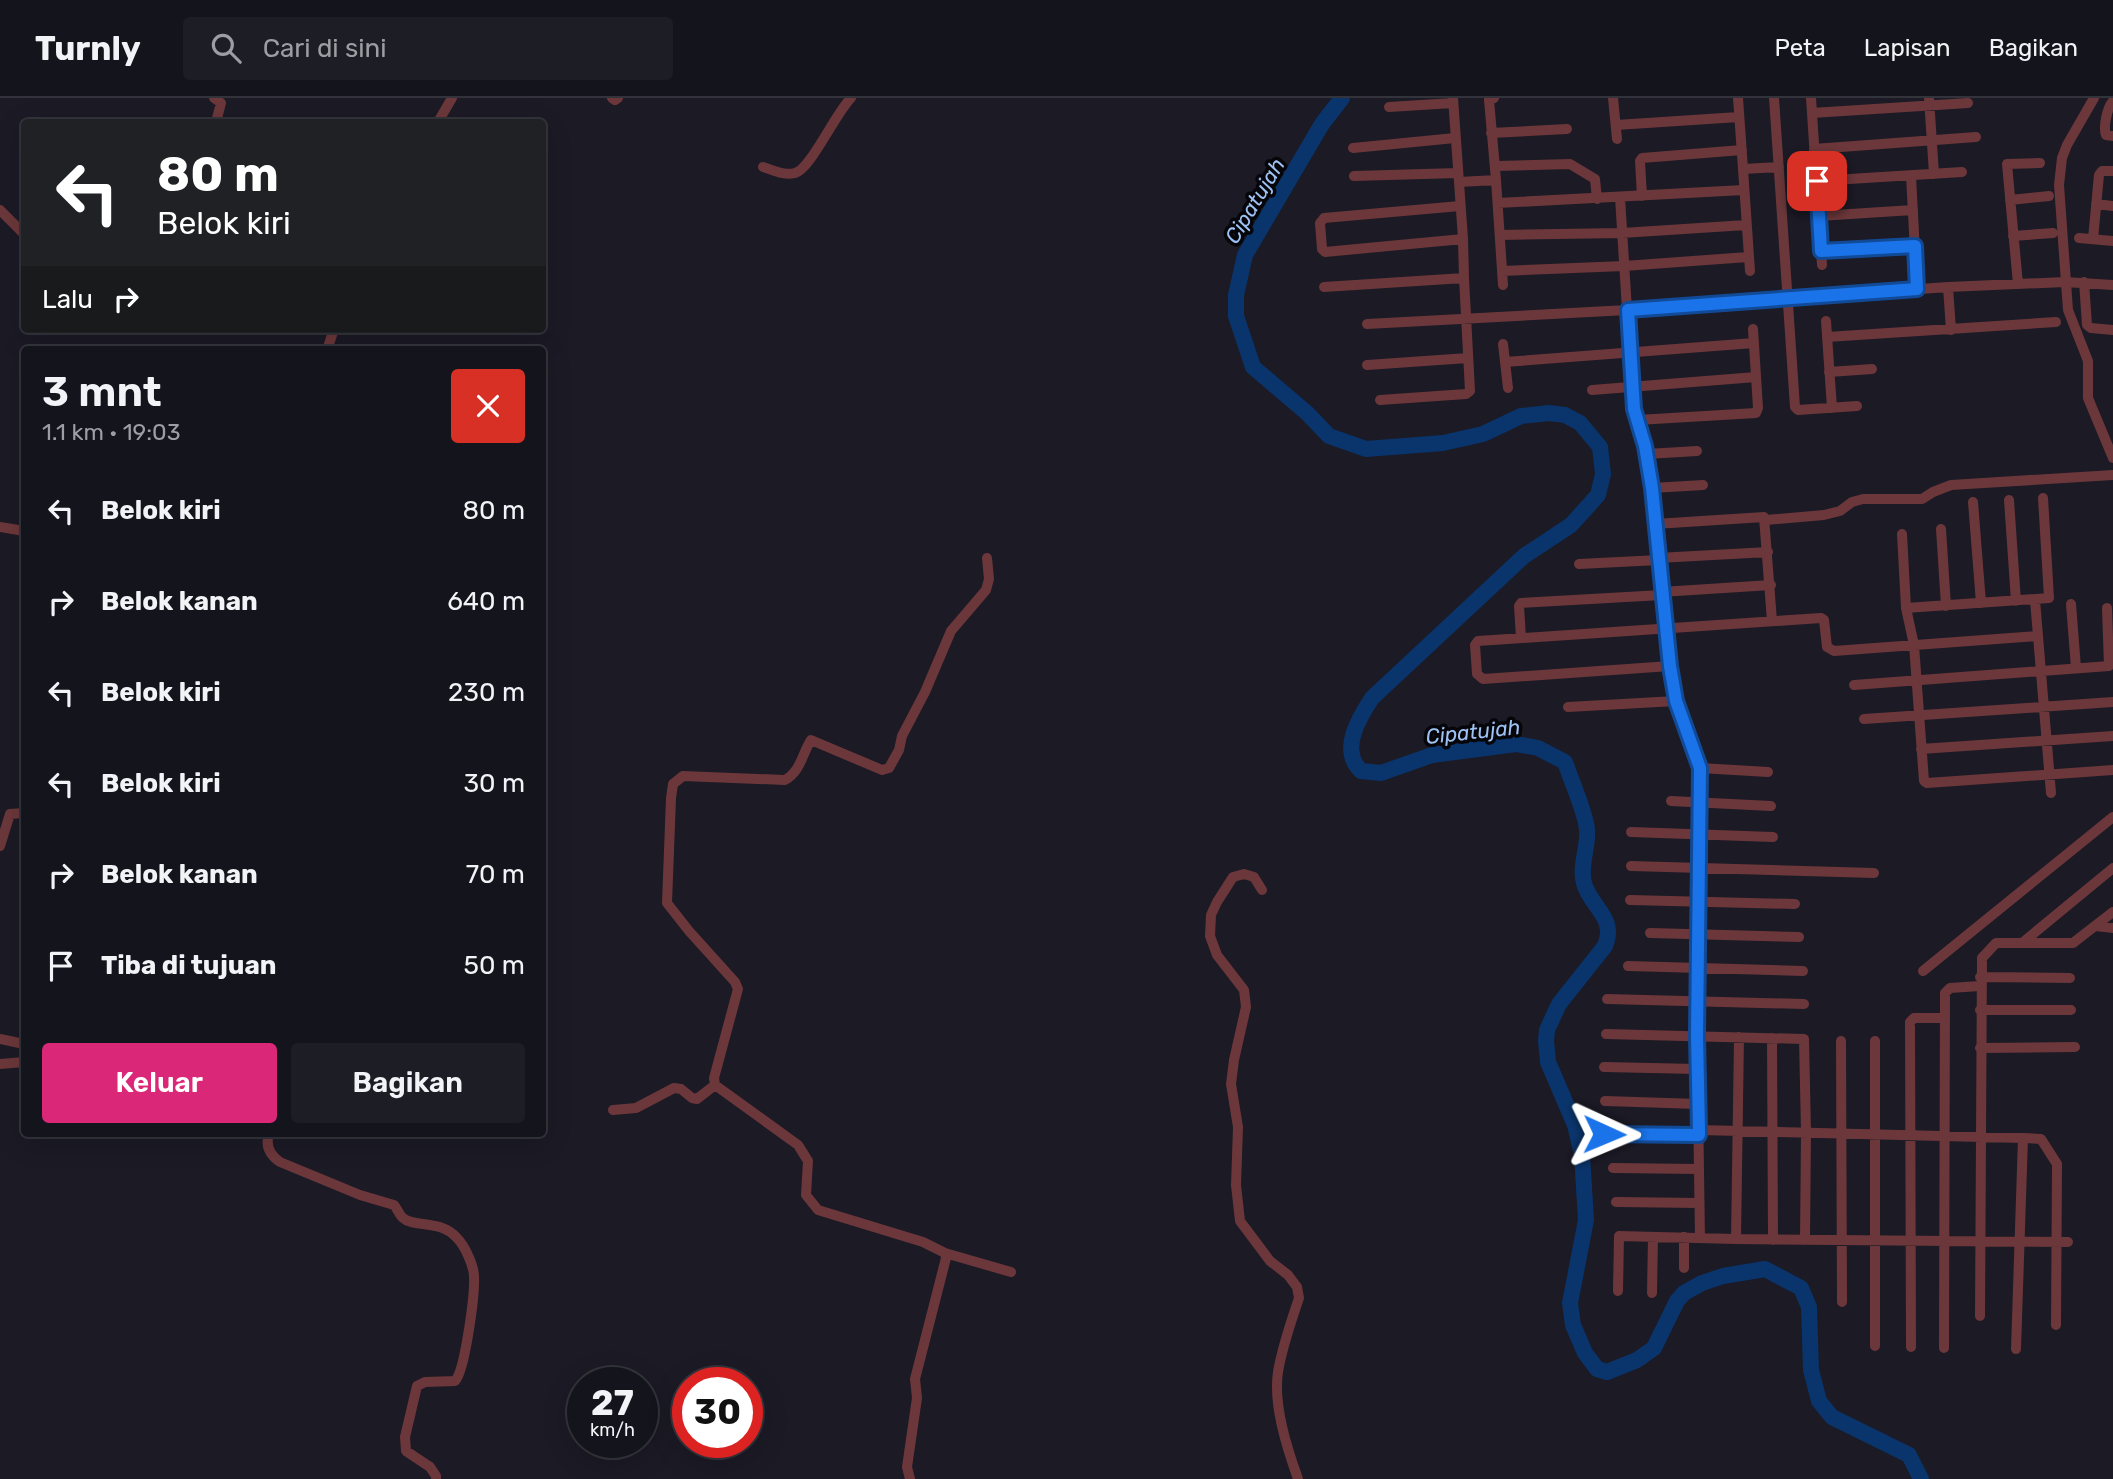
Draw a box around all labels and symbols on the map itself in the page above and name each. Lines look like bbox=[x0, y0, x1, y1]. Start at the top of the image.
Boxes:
pin bbox=[1787, 151, 1847, 211]
water label: Cipatujah bbox=[1219, 154, 1290, 248]
water label: Cipatujah bbox=[1424, 714, 1522, 749]
position arrow bbox=[1567, 1097, 1641, 1171]
speed limit sign: 30 bbox=[672, 1367, 763, 1458]

